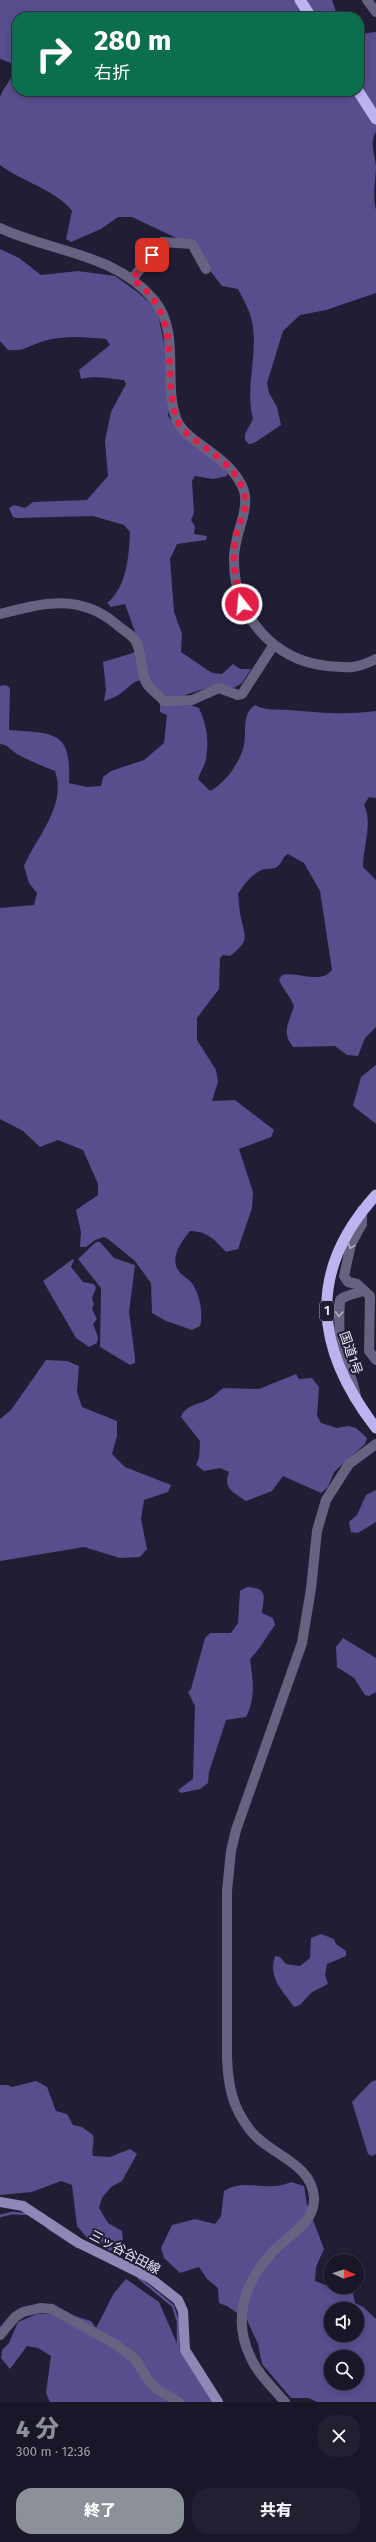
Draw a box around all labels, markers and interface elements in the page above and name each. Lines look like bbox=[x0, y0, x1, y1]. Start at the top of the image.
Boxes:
text: 280 m bbox=[94, 24, 171, 57]
icon: right bbox=[28, 28, 80, 80]
text: 右折 bbox=[94, 62, 130, 84]
pin bbox=[135, 238, 169, 272]
icon: arrive bbox=[141, 244, 163, 266]
position arrow bbox=[221, 583, 263, 625]
one-way arrow bbox=[347, 1243, 355, 1250]
road number: 1 bbox=[320, 1301, 334, 1321]
one-way arrow bbox=[335, 1311, 344, 1317]
street label: 国道1号 bbox=[337, 1329, 365, 1377]
street label: 三ッ谷谷田線 bbox=[87, 2227, 163, 2277]
north arrow bbox=[324, 2254, 364, 2294]
map controls bbox=[324, 2254, 364, 2390]
button: sound bbox=[324, 2302, 364, 2342]
button: search bbox=[324, 2350, 364, 2390]
text: 4 分 bbox=[16, 2415, 59, 2443]
button: close bbox=[318, 2415, 360, 2457]
text: 300 m · 12:36 bbox=[16, 2444, 90, 2459]
button: 終了 bbox=[16, 2488, 184, 2534]
button: 共有 bbox=[192, 2488, 360, 2534]

